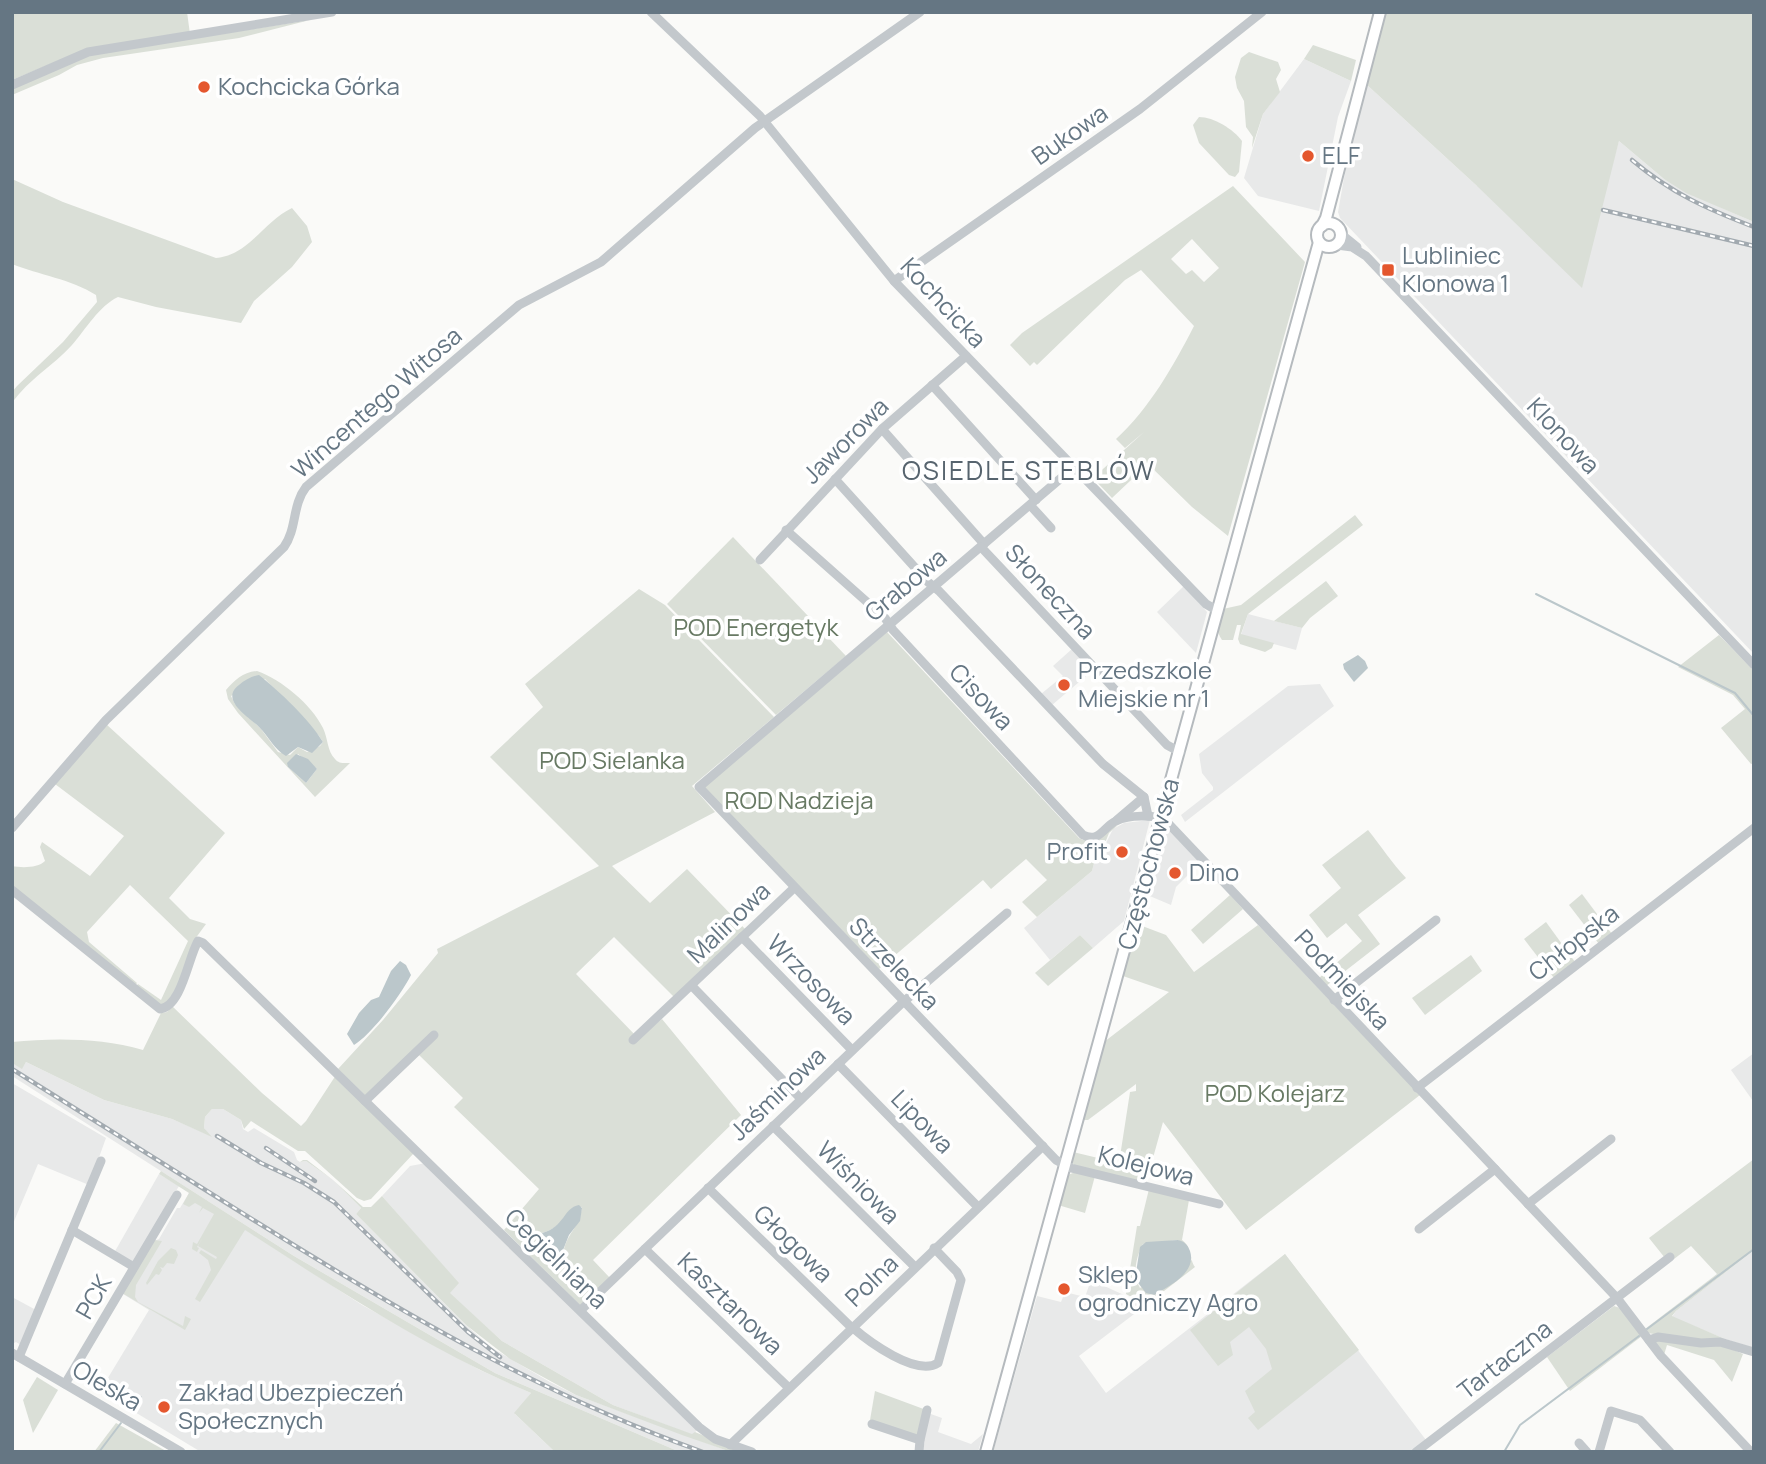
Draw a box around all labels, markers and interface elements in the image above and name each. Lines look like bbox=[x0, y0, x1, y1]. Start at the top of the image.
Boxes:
place label: Kochcicka Górka bbox=[218, 69, 400, 102]
marker: Kochcicka Górka bbox=[196, 79, 212, 95]
street label: Bukowa bbox=[1025, 96, 1114, 172]
place label: ELF bbox=[1322, 138, 1360, 171]
marker: ELF bbox=[1300, 148, 1316, 164]
place label: Lubliniec Klonowa 1 bbox=[1402, 238, 1509, 299]
street label: Kochcicka bbox=[894, 250, 994, 354]
marker: Lubliniec Klonowa 1 bbox=[1380, 262, 1396, 278]
street label: Wincentego Witosa bbox=[284, 319, 468, 485]
street label: Jaworowa bbox=[795, 390, 895, 490]
street label: Klonowa bbox=[1520, 390, 1608, 480]
district label: OSIEDLE STEBLÓW bbox=[902, 452, 1156, 488]
street label: Słoneczna bbox=[998, 536, 1104, 646]
street label: Grabowa bbox=[857, 540, 953, 628]
park label: POD Energetyk bbox=[674, 610, 840, 643]
place label: Przedszkole Miejskie nr 1 bbox=[1078, 653, 1212, 714]
street label: Cisowa bbox=[943, 655, 1021, 737]
marker: Przedszkole Miejskie nr 1 bbox=[1056, 677, 1072, 693]
park label: POD Sielanka bbox=[539, 743, 685, 776]
street label: Częstochowska bbox=[1109, 774, 1186, 953]
park label: ROD Nadzieja bbox=[724, 783, 874, 816]
place label: Profit bbox=[1047, 834, 1108, 867]
marker: Profit bbox=[1114, 844, 1130, 860]
place label: Dino bbox=[1189, 855, 1239, 888]
marker: Dino bbox=[1167, 865, 1183, 881]
street label: Malinowa bbox=[679, 874, 777, 970]
street label: Chłopska bbox=[1521, 896, 1625, 987]
street label: Strzelecka bbox=[843, 909, 948, 1017]
street label: Podmiejska bbox=[1288, 921, 1398, 1037]
street label: Wrzosowa bbox=[761, 926, 864, 1032]
street label: Jaśminowa bbox=[722, 1039, 832, 1147]
park label: POD Kolejarz bbox=[1205, 1076, 1345, 1109]
street label: Lipowa bbox=[885, 1082, 962, 1160]
street label: Wiśniowa bbox=[810, 1133, 908, 1231]
street label: Kolejowa bbox=[1095, 1137, 1198, 1192]
street label: Głogowa bbox=[747, 1197, 841, 1289]
street label: Cegielniana bbox=[498, 1200, 616, 1315]
street label: Kasztanowa bbox=[671, 1244, 791, 1362]
street label: Polna bbox=[837, 1247, 905, 1313]
place label: Sklep ogrodniczy Agro bbox=[1078, 1257, 1258, 1318]
street label: PCK bbox=[67, 1267, 119, 1324]
marker: Sklep ogrodniczy Agro bbox=[1056, 1281, 1072, 1297]
street label: Tartaczna bbox=[1450, 1312, 1558, 1406]
street label: Oleska bbox=[67, 1352, 148, 1418]
place label: Zakład Ubezpieczeń Społecznych bbox=[178, 1375, 404, 1436]
marker: Zakład Ubezpieczeń Społecznych bbox=[156, 1399, 172, 1415]

